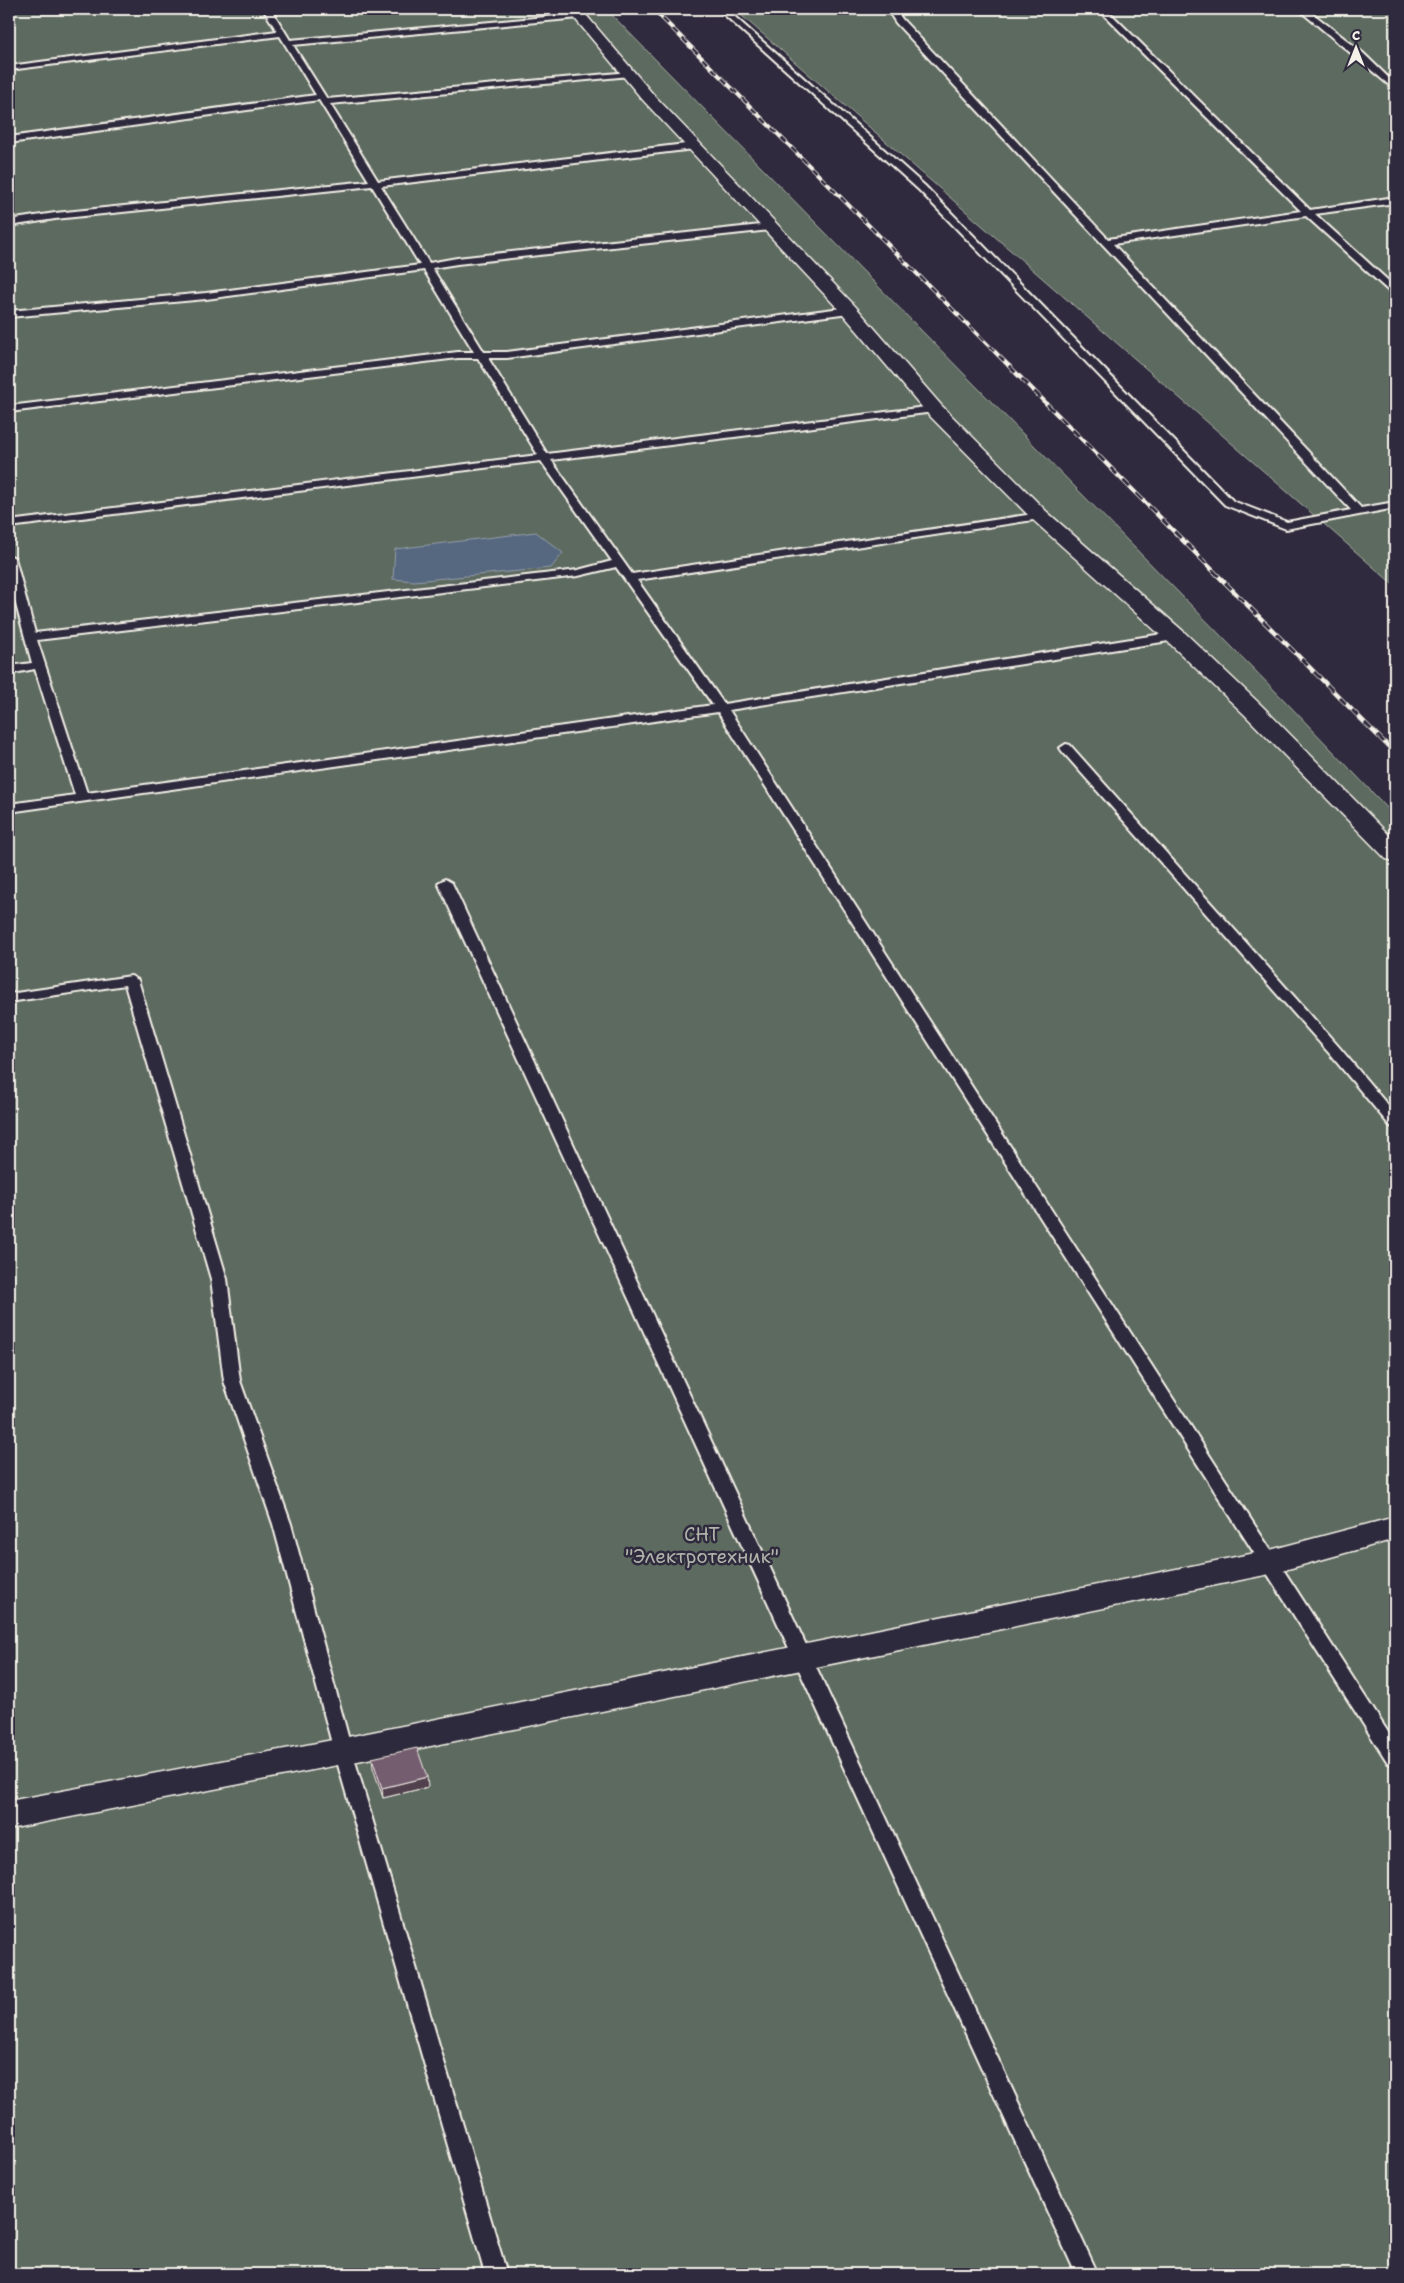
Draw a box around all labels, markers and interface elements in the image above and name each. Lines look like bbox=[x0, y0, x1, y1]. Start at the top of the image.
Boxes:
north arrow bbox=[1332, 22, 1382, 72]
text: С bbox=[1352, 26, 1360, 44]
park label: СНТ "Электротехник" bbox=[625, 1522, 779, 1569]

